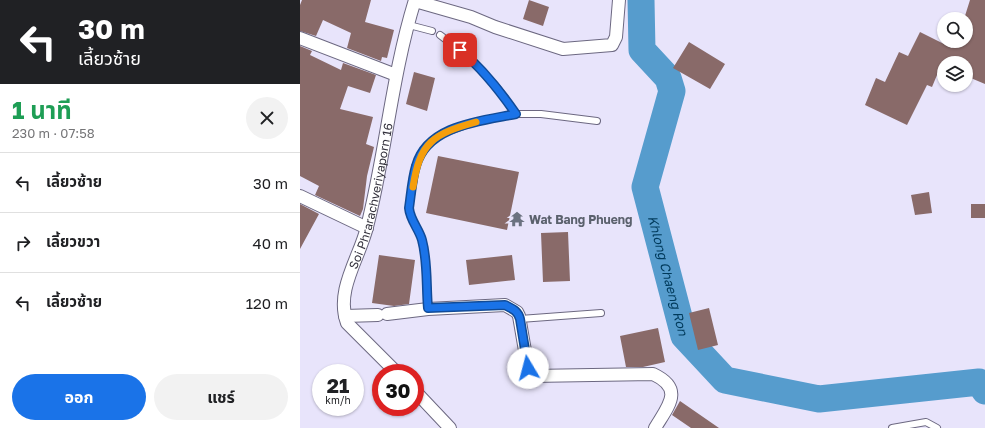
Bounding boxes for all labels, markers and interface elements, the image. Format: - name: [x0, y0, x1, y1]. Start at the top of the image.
- text: 30 m: [78, 12, 145, 45]
- map controls: [937, 12, 973, 92]
- button: search: [937, 12, 973, 48]
- icon: left: [12, 16, 64, 68]
- pin: [443, 33, 477, 67]
- icon: arrive: [449, 39, 471, 61]
- text: เลี้ยวซ้าย: [78, 47, 141, 69]
- button: layers: [937, 56, 973, 92]
- text: 1 นาที: [12, 95, 72, 124]
- button: close: [246, 97, 288, 139]
- street label: Soi Phrarachveriyaporn 16: [345, 122, 395, 271]
- text: 230 m · 07:58: [12, 125, 95, 141]
- icon: left: [12, 172, 34, 194]
- text: เลี้ยวซ้าย: [46, 172, 102, 190]
- text: 30 m: [253, 174, 288, 192]
- temple icon: Wat Bang Phueng: [508, 210, 526, 228]
- place label: Wat Bang Phueng: [529, 212, 632, 227]
- water label: Khlong Chaeng Ron: [645, 214, 692, 338]
- icon: right: [12, 232, 34, 254]
- text: เลี้ยวขวา: [46, 232, 100, 250]
- text: 40 m: [253, 234, 288, 252]
- icon: left: [12, 292, 34, 314]
- text: เลี้ยวซ้าย: [46, 292, 102, 310]
- text: 120 m: [246, 294, 288, 312]
- position arrow: [507, 347, 549, 389]
- speed limit sign: 30: [372, 364, 424, 416]
- text: 21: [327, 373, 349, 397]
- button: ออก: [12, 374, 146, 420]
- button: แชร์: [154, 374, 288, 420]
- text: km/h: [325, 394, 351, 406]

